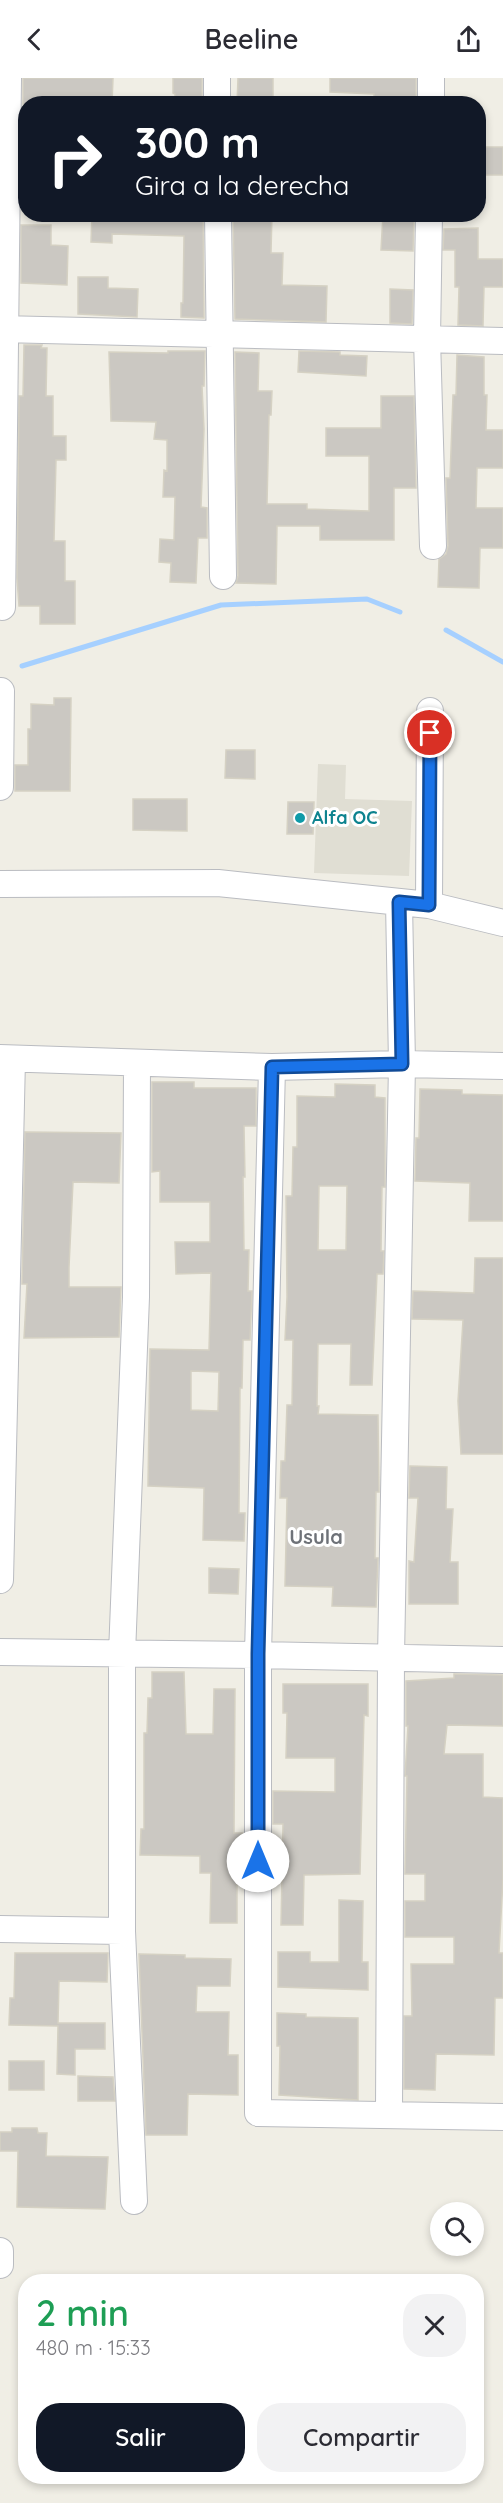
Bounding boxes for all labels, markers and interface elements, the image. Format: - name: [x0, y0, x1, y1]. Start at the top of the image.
- text: Beeline: [205, 22, 298, 56]
- icon: back: [18, 23, 51, 56]
- icon: share: [452, 23, 485, 56]
- text: 300 m: [135, 116, 260, 169]
- icon: right: [36, 120, 114, 198]
- text: Gira a la derecha: [135, 168, 349, 202]
- pin: [404, 707, 455, 758]
- icon: arrive: [413, 716, 446, 749]
- place label: Alfa OC: [312, 806, 378, 829]
- marker: Alfa OC: [293, 811, 307, 825]
- district label: Usula: [289, 1524, 343, 1549]
- position arrow: [226, 1829, 290, 1893]
- map controls: [430, 2202, 484, 2256]
- button: search: [430, 2202, 484, 2256]
- text: 2 min: [36, 2290, 129, 2335]
- button: close: [403, 2294, 466, 2357]
- text: 480 m · 15:33: [36, 2335, 151, 2360]
- button: Salir: [36, 2403, 245, 2472]
- button: Compartir: [257, 2403, 466, 2472]

